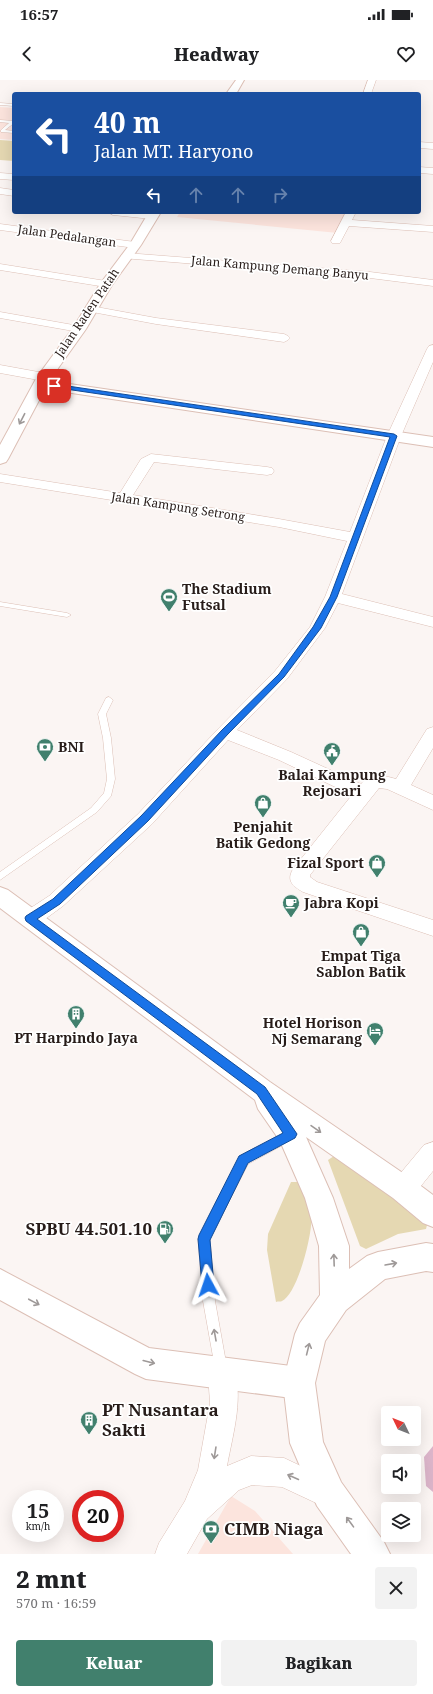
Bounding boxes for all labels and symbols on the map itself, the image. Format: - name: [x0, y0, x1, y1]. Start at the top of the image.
- street label: Jalan Pedalangan: [16, 220, 118, 251]
- street label: Jalan Kampung Demang Banyu: [190, 251, 370, 284]
- street label: Jalan Raden Patah: [50, 264, 123, 362]
- pin: [37, 369, 71, 403]
- one-way arrow: [17, 412, 25, 424]
- street label: Jalan Kampung Setrong: [109, 487, 247, 526]
- place label: The Stadium Futsal: [182, 579, 272, 614]
- sports icon: The Stadium Futsal: [159, 587, 179, 612]
- bank icon: BNI: [35, 737, 55, 762]
- place label: BNI: [58, 737, 84, 756]
- public building icon: Balai Kampung Rejosari: [322, 741, 342, 766]
- place label: Balai Kampung Rejosari: [278, 765, 386, 800]
- shop icon: Penjahit Batik Gedong: [253, 793, 273, 818]
- place label: Penjahit Batik Gedong: [216, 817, 310, 852]
- place label: Fizal Sport: [287, 853, 364, 872]
- shop icon: Fizal Sport: [367, 853, 387, 878]
- cafe icon: Jabra Kopi: [281, 893, 301, 918]
- place label: Jabra Kopi: [303, 893, 379, 912]
- shop icon: Empat Tiga Sablon Batik: [351, 922, 371, 947]
- place label: Empat Tiga Sablon Batik: [316, 946, 406, 981]
- building icon: PT Harpindo Jaya: [66, 1004, 86, 1029]
- place label: Hotel Horison Nj Semarang: [263, 1013, 362, 1048]
- hotel icon: Hotel Horison Nj Semarang: [365, 1021, 385, 1046]
- place label: PT Harpindo Jaya: [14, 1028, 138, 1047]
- one-way arrow: [310, 1125, 321, 1133]
- place label: SPBU 44.501.10: [26, 1217, 152, 1240]
- fuel station icon: SPBU 44.501.10: [155, 1219, 175, 1244]
- one-way arrow: [330, 1254, 338, 1267]
- one-way arrow: [384, 1259, 397, 1267]
- position arrow: [187, 1264, 229, 1306]
- one-way arrow: [28, 1299, 40, 1307]
- one-way arrow: [211, 1329, 219, 1342]
- one-way arrow: [304, 1343, 312, 1356]
- one-way arrow: [142, 1359, 155, 1367]
- place label: PT Nusantara Sakti: [102, 1398, 219, 1441]
- north arrow: [381, 1406, 421, 1446]
- building icon: PT Nusantara Sakti: [79, 1410, 99, 1435]
- one-way arrow: [211, 1447, 219, 1460]
- one-way arrow: [288, 1473, 300, 1481]
- speed limit sign: 20: [72, 1490, 124, 1542]
- place label: CIMB Niaga: [224, 1517, 324, 1540]
- one-way arrow: [345, 1517, 354, 1528]
- bank icon: CIMB Niaga: [201, 1519, 221, 1544]

